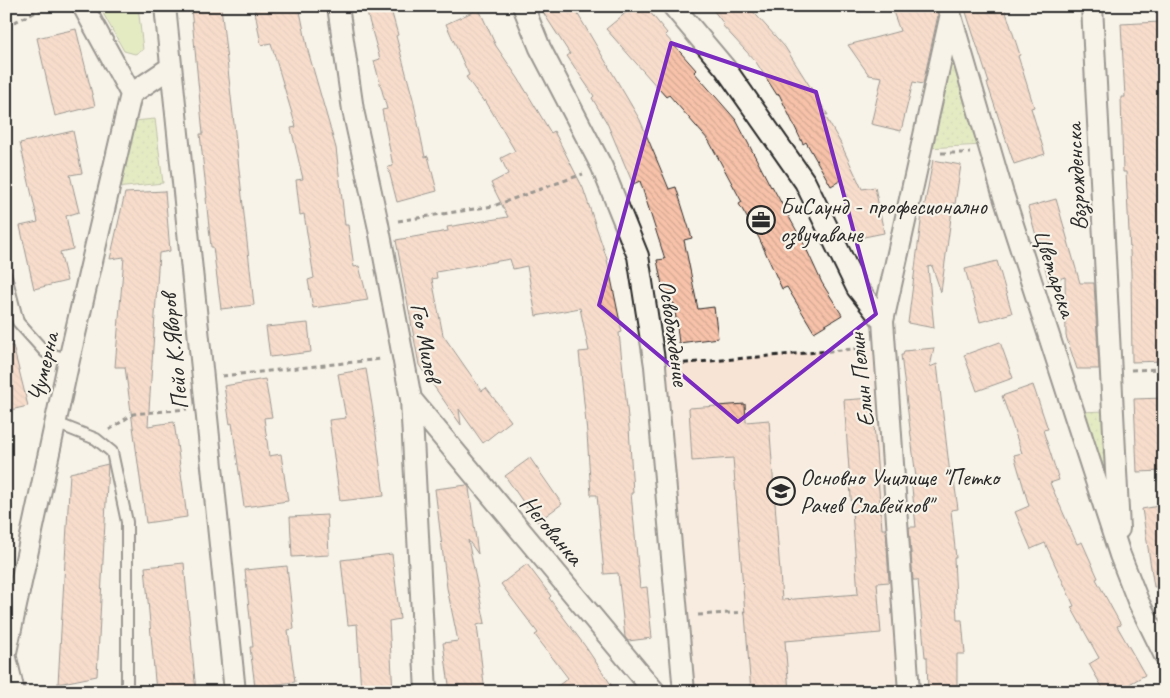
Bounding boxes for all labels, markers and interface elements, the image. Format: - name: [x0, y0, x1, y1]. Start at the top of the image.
- street label: Възрожденска: [1058, 120, 1095, 232]
- place label: БиСаунд - професионално озвучаване: [780, 191, 988, 250]
- office icon: БиСаунд - професионално озвучаване: [746, 205, 776, 235]
- street label: Цветарска: [1027, 225, 1084, 323]
- street label: Освобождение: [652, 278, 697, 390]
- street label: Пейо К.Яворов: [153, 288, 195, 411]
- street label: Гео Милев: [404, 300, 449, 388]
- street label: Чумерна: [21, 327, 66, 404]
- street label: Елин Пелин: [841, 329, 881, 429]
- place label: Основно Училище "Петко Рачев Славейков": [800, 462, 1002, 520]
- school or university icon: Основно Училище "Петко Рачев Славейков": [766, 476, 796, 506]
- street label: Негованка: [514, 489, 591, 572]

